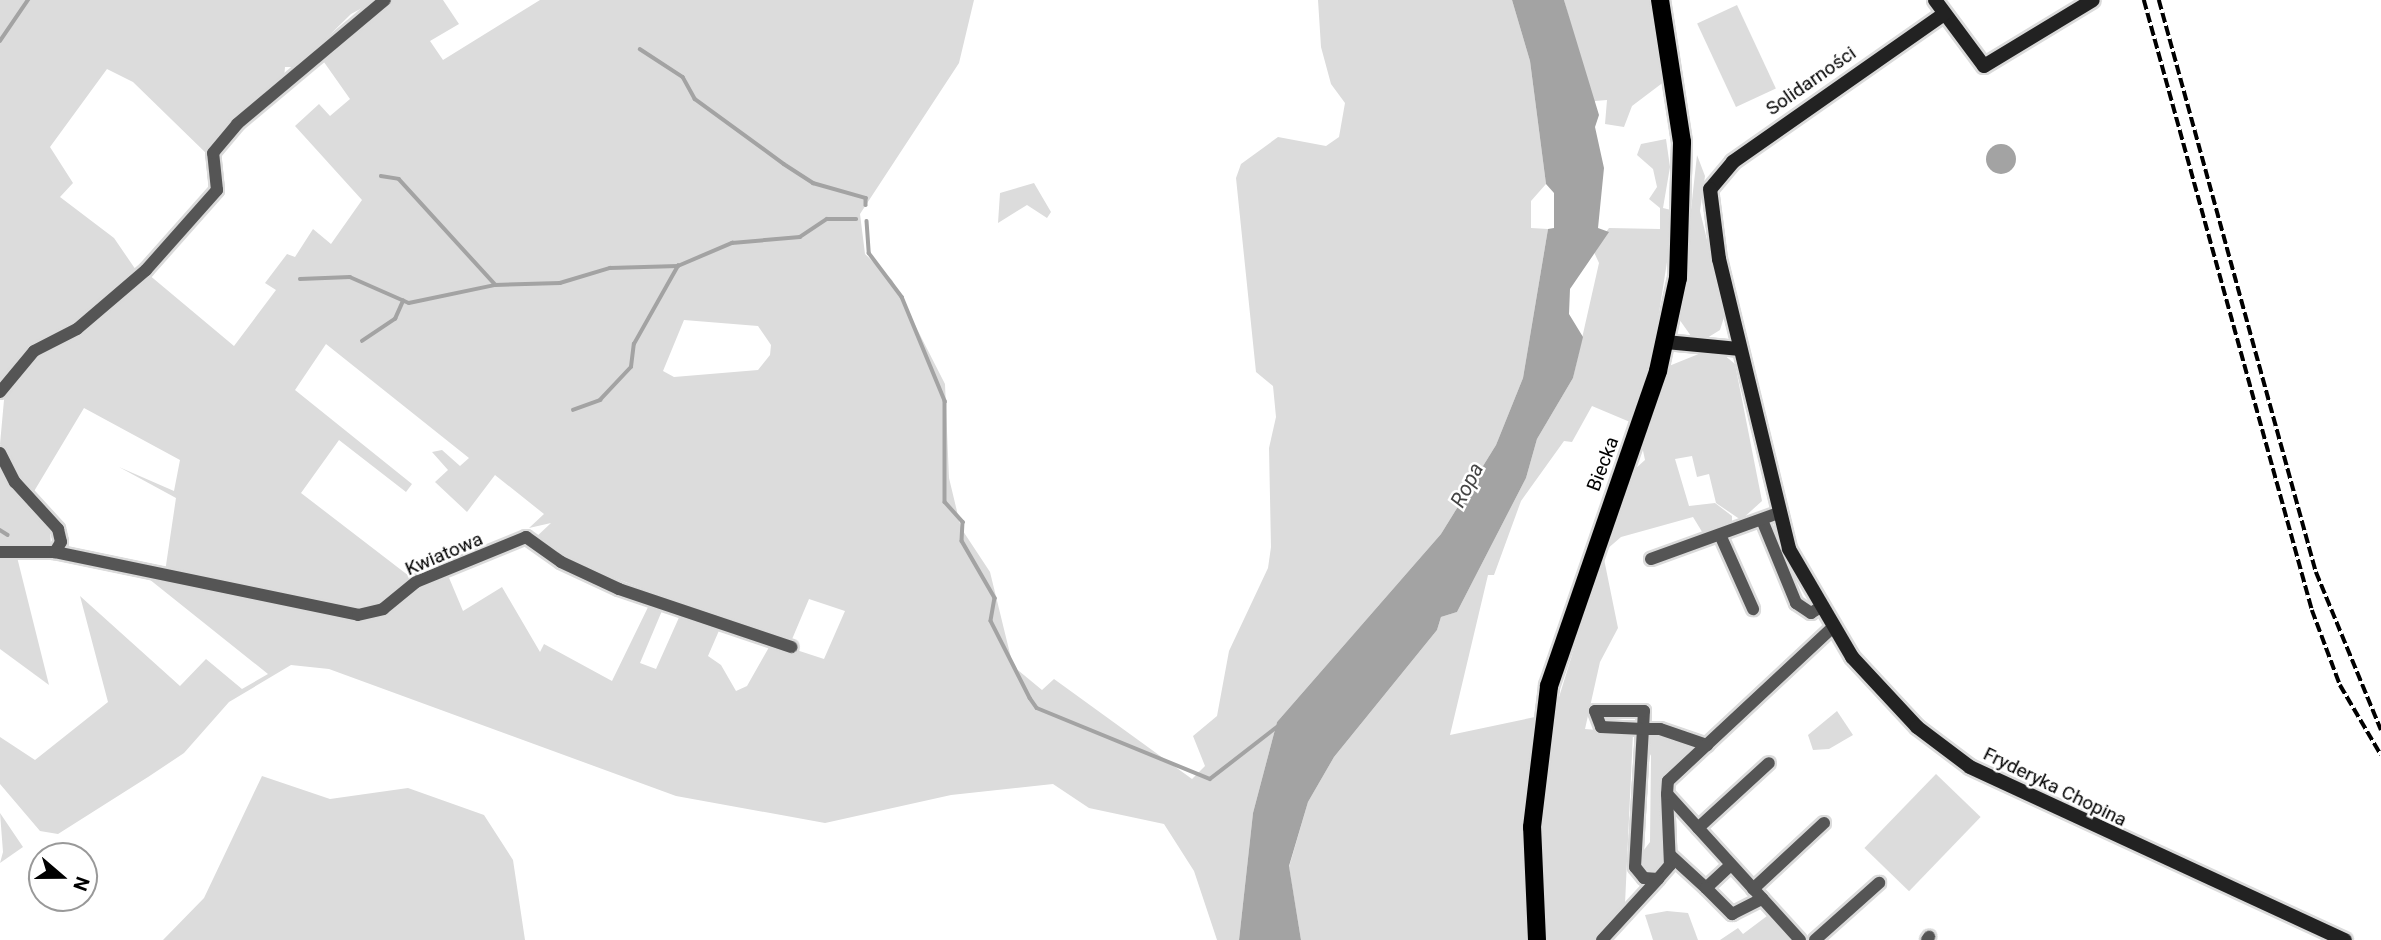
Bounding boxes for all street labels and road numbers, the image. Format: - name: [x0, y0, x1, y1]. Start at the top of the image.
- street label: Solidarności: [1762, 42, 1860, 120]
- street label: Biecka: [1582, 434, 1624, 494]
- street label: Kwiatowa: [402, 527, 486, 581]
- street label: Fryderyka Chopina: [1980, 742, 2130, 832]

